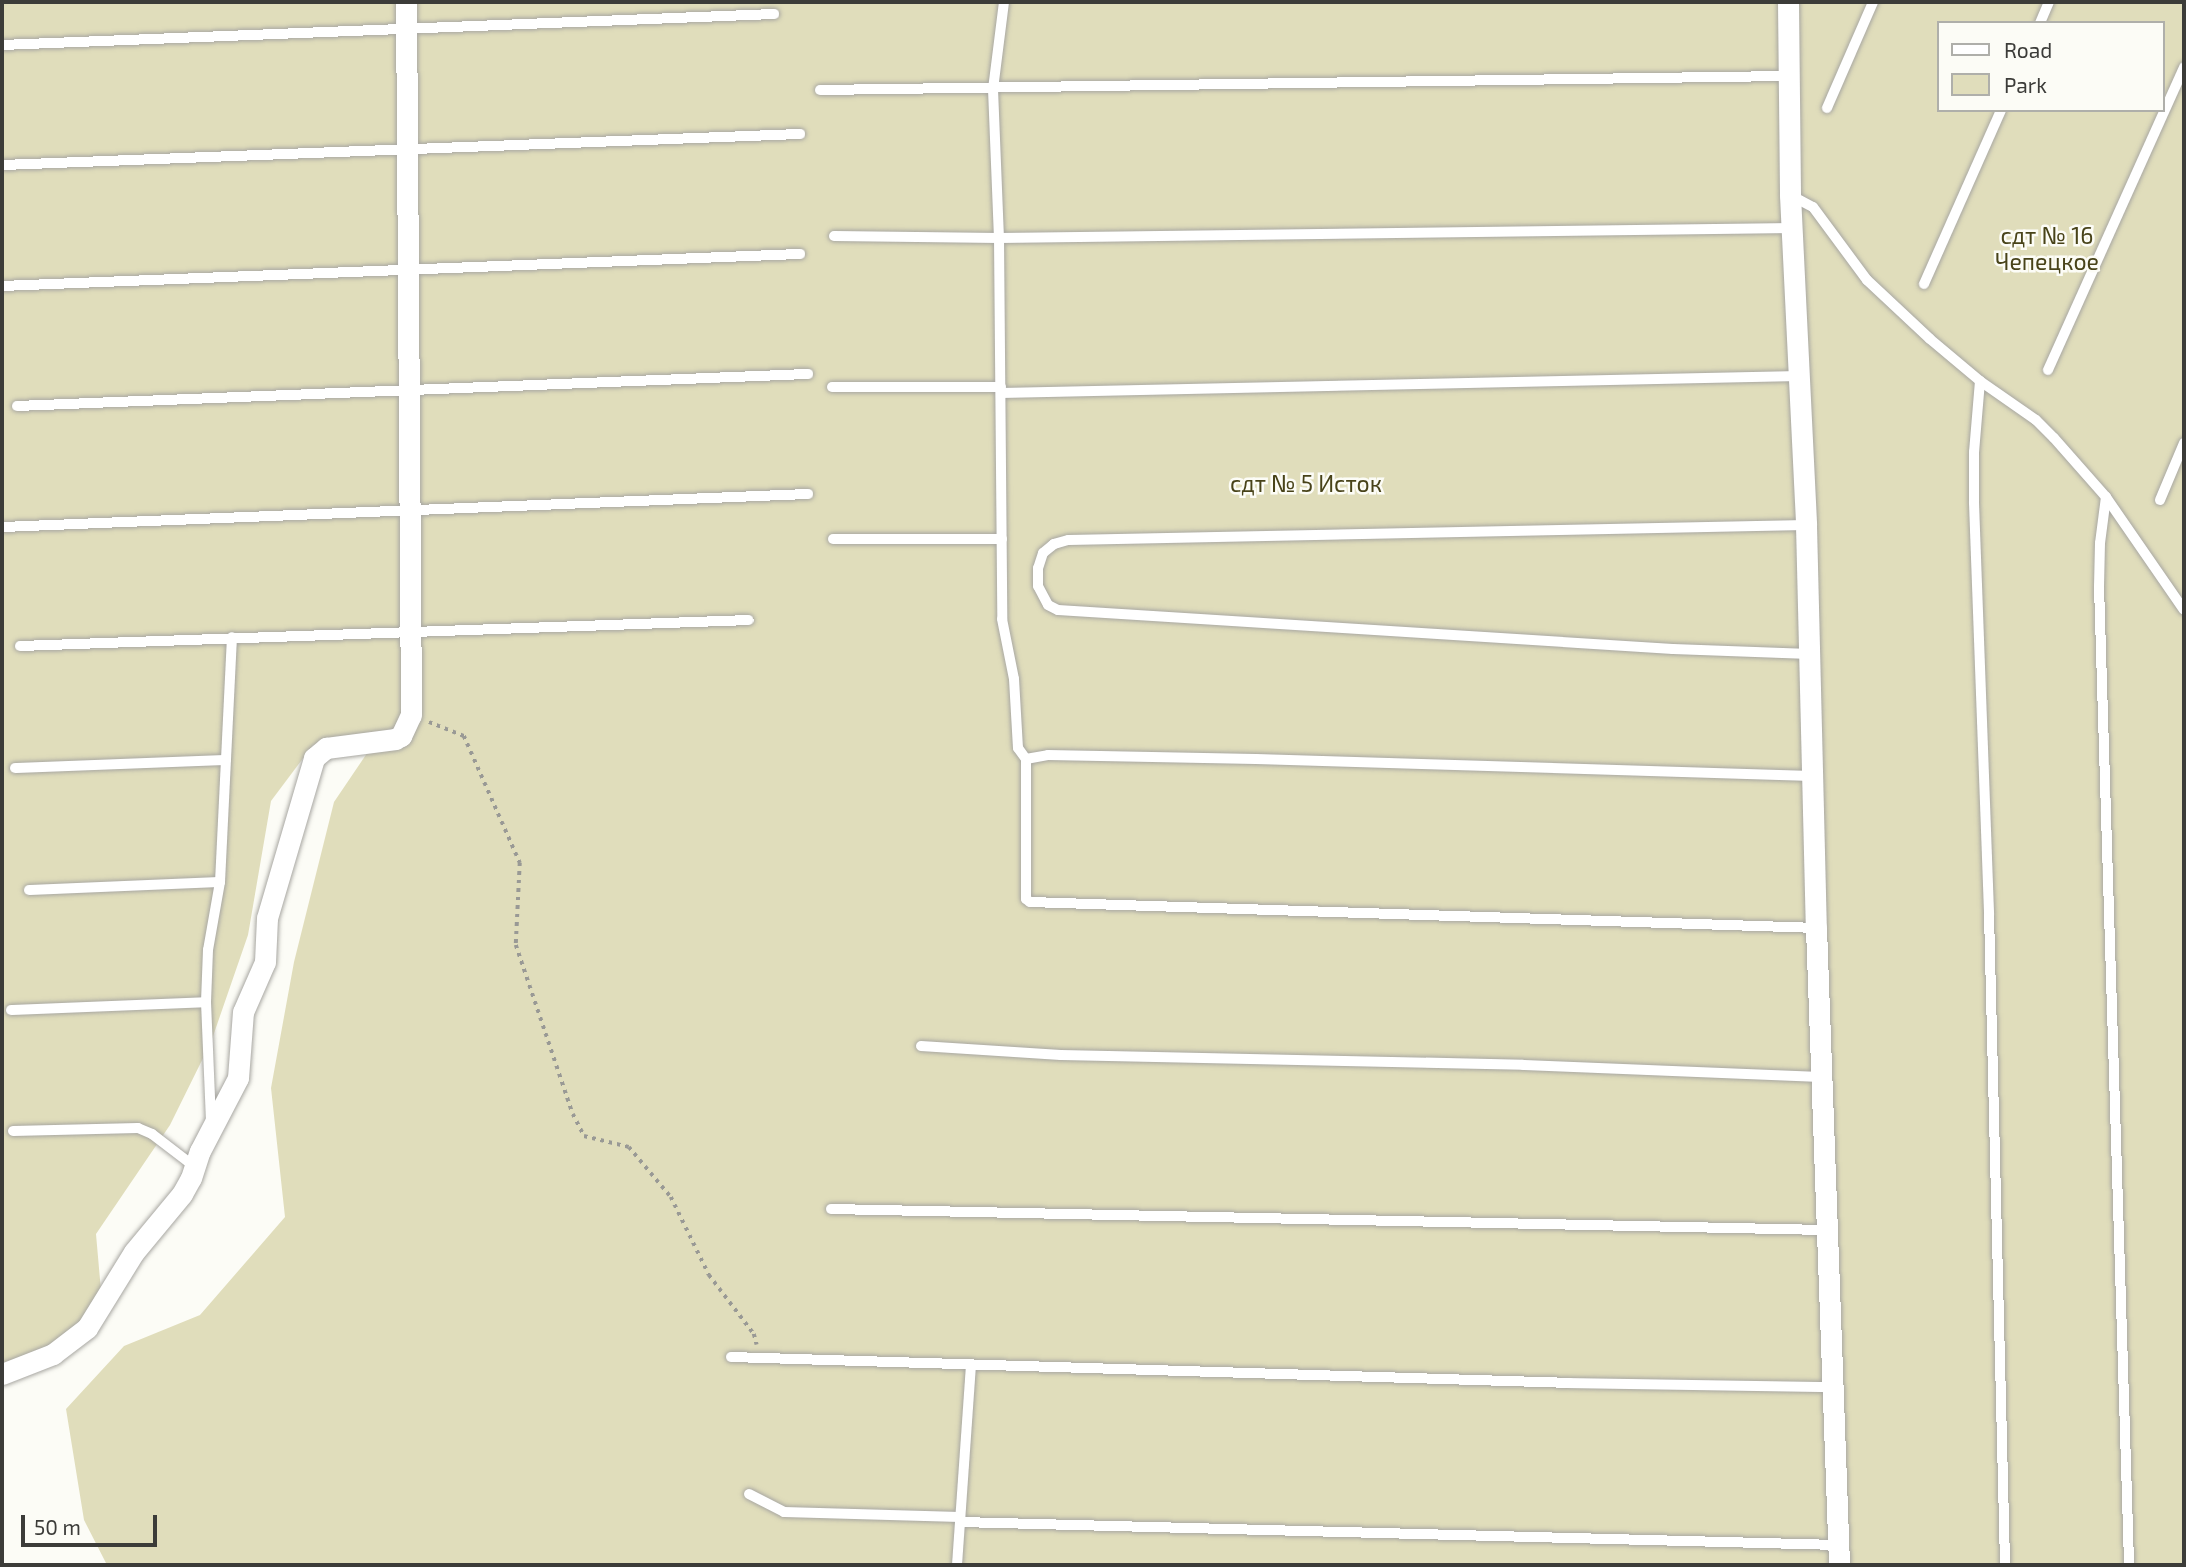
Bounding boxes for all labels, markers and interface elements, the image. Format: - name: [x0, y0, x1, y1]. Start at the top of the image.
- legend: [1938, 21, 2165, 112]
- text: Road: [2004, 37, 2052, 62]
- text: Park: [2004, 72, 2047, 97]
- park label: сдт № 16 Чепецкое: [1995, 221, 2099, 275]
- park label: сдт № 5 Исток: [1230, 469, 1382, 497]
- scale bar: [24, 1500, 161, 1544]
- text: 50 m: [34, 1514, 81, 1539]

